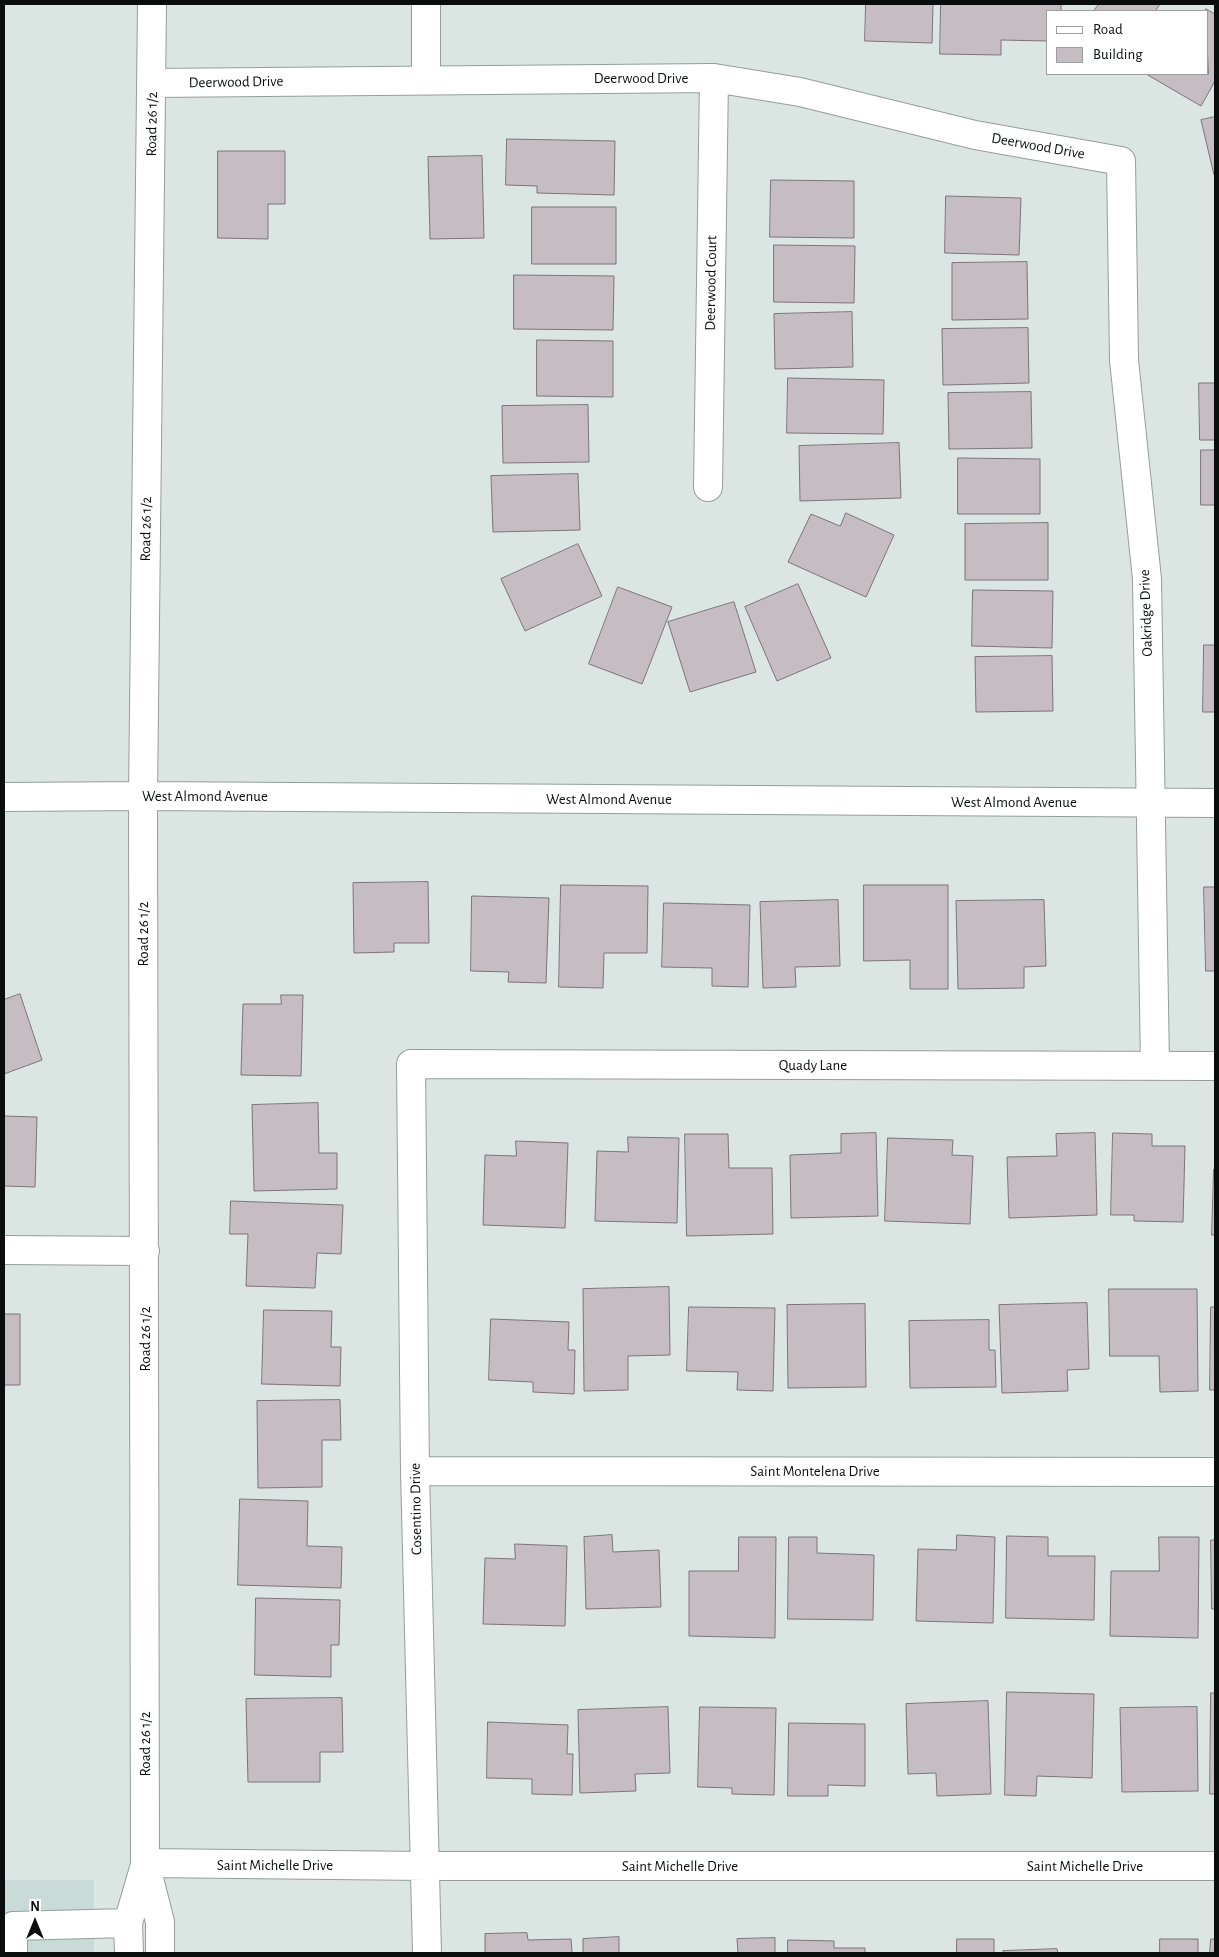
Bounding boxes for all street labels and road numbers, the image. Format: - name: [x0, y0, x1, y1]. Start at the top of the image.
- street label: Deerwood Drive: [594, 69, 688, 87]
- street label: Deerwood Drive: [189, 72, 283, 92]
- street label: Road 26 1/2: [142, 91, 162, 157]
- street label: Deerwood Drive: [990, 129, 1086, 163]
- street label: Deerwood Court: [701, 235, 721, 331]
- street label: Road 26 1/2: [136, 496, 156, 562]
- street label: Oakridge Drive: [1135, 569, 1157, 657]
- street label: West Almond Avenue: [142, 787, 268, 805]
- street label: West Almond Avenue: [546, 790, 672, 808]
- street label: West Almond Avenue: [951, 793, 1077, 811]
- street label: Road 26 1/2: [134, 902, 152, 966]
- street label: Quady Lane: [779, 1056, 847, 1074]
- street label: Road 26 1/2: [136, 1307, 154, 1371]
- street label: Saint Montelena Drive: [750, 1462, 880, 1480]
- street label: Cosentino Drive: [406, 1463, 426, 1555]
- street label: Road 26 1/2: [136, 1712, 154, 1776]
- street label: Saint Michelle Drive: [217, 1856, 333, 1874]
- street label: Saint Michelle Drive: [622, 1857, 738, 1875]
- street label: Saint Michelle Drive: [1027, 1857, 1143, 1875]

